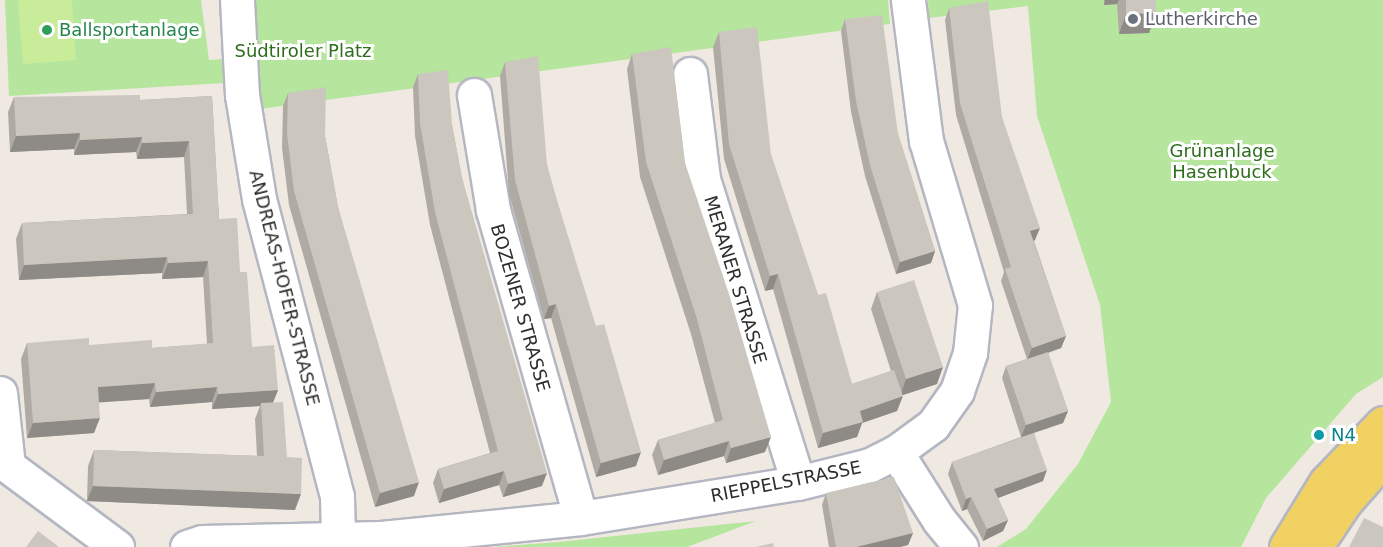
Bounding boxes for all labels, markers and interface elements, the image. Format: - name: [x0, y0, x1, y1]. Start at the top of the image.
- place label: Lutherkirche: [1145, 8, 1258, 30]
- marker: Lutherkirche: [1126, 12, 1140, 26]
- place label: Ballsportanlage: [59, 19, 200, 41]
- marker: Ballsportanlage: [40, 23, 54, 37]
- park label: Südtiroler Platz: [235, 40, 371, 62]
- park label: Grünanlage Hasenbuck: [1169, 141, 1275, 184]
- street label: ANDREAS-HOFER-STRASSE: [244, 168, 324, 408]
- street label: MERANER STRASSE: [699, 193, 771, 367]
- street label: BOZENER STRASSE: [486, 222, 554, 394]
- place label: N4: [1331, 424, 1356, 446]
- marker: N4: [1312, 428, 1326, 442]
- street label: RIEPPELSTRASSE: [709, 457, 863, 507]

